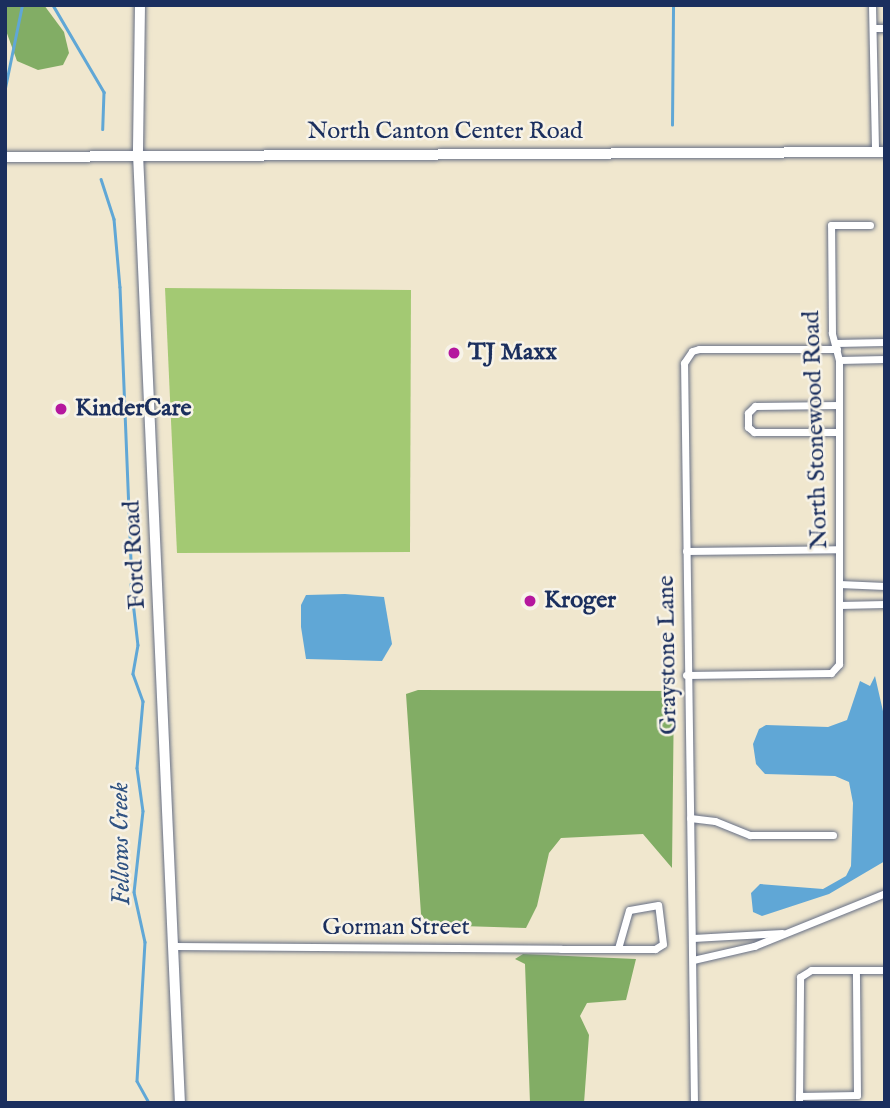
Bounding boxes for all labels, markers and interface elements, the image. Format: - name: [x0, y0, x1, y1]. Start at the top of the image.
- street label: North Canton Center Road: [307, 118, 583, 146]
- street label: North Stonewood Road: [797, 310, 835, 550]
- place label: TJ Maxx: [468, 339, 557, 367]
- marker: TJ Maxx: [446, 345, 462, 361]
- place label: KinderCare: [75, 395, 192, 423]
- marker: KinderCare: [53, 401, 69, 417]
- street label: Ford Road: [118, 500, 152, 610]
- street label: Graystone Lane: [652, 575, 684, 735]
- place label: Kroger: [544, 587, 616, 615]
- marker: Kroger: [522, 593, 538, 609]
- water label: Fellows Creek: [104, 782, 138, 906]
- street label: Gorman Street: [322, 914, 470, 942]

